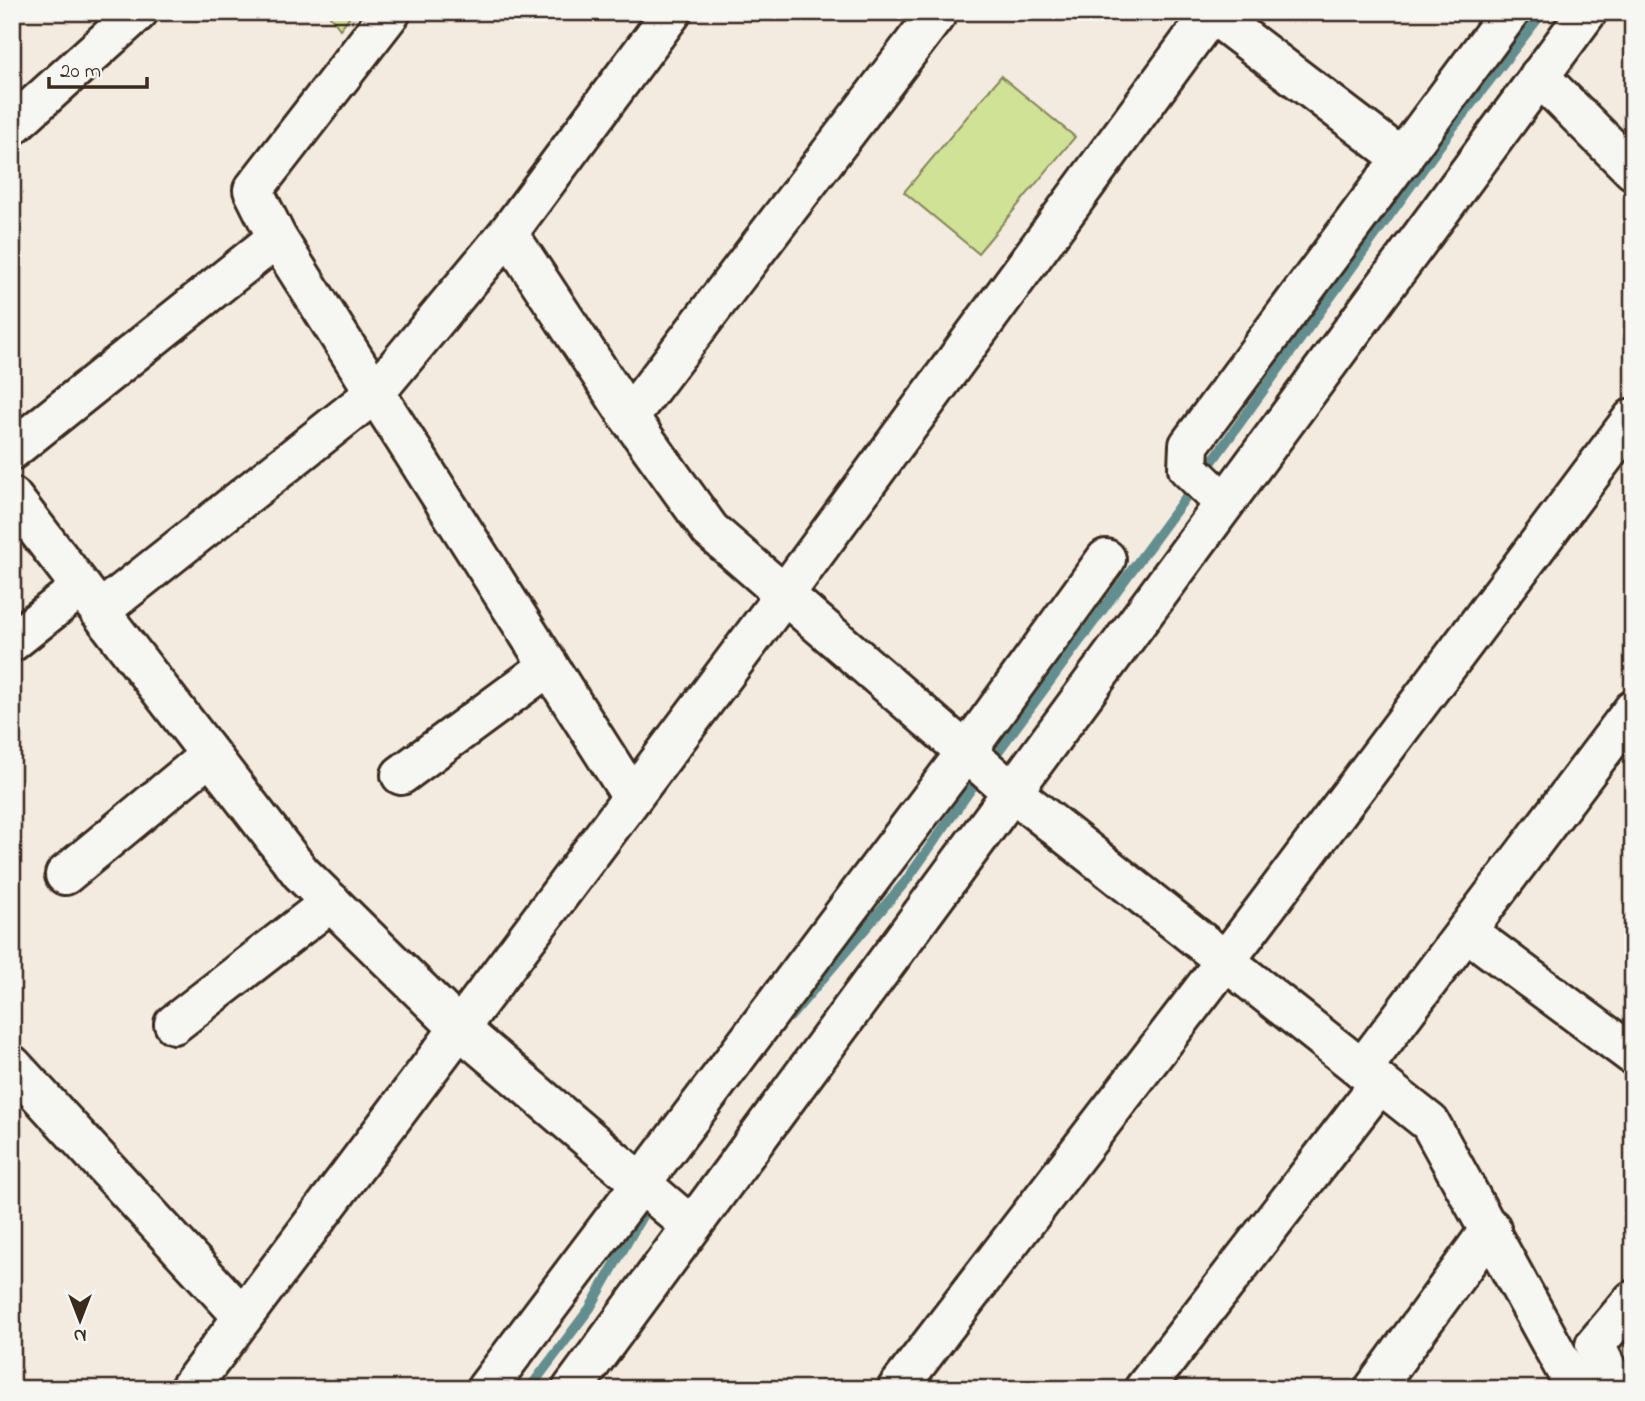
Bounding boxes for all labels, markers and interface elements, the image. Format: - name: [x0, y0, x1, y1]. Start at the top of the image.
- scale bar: [49, 46, 147, 90]
- text: 20 m: [60, 57, 101, 87]
- north arrow: [46, 1286, 116, 1356]
- text: N: [73, 1321, 86, 1348]

